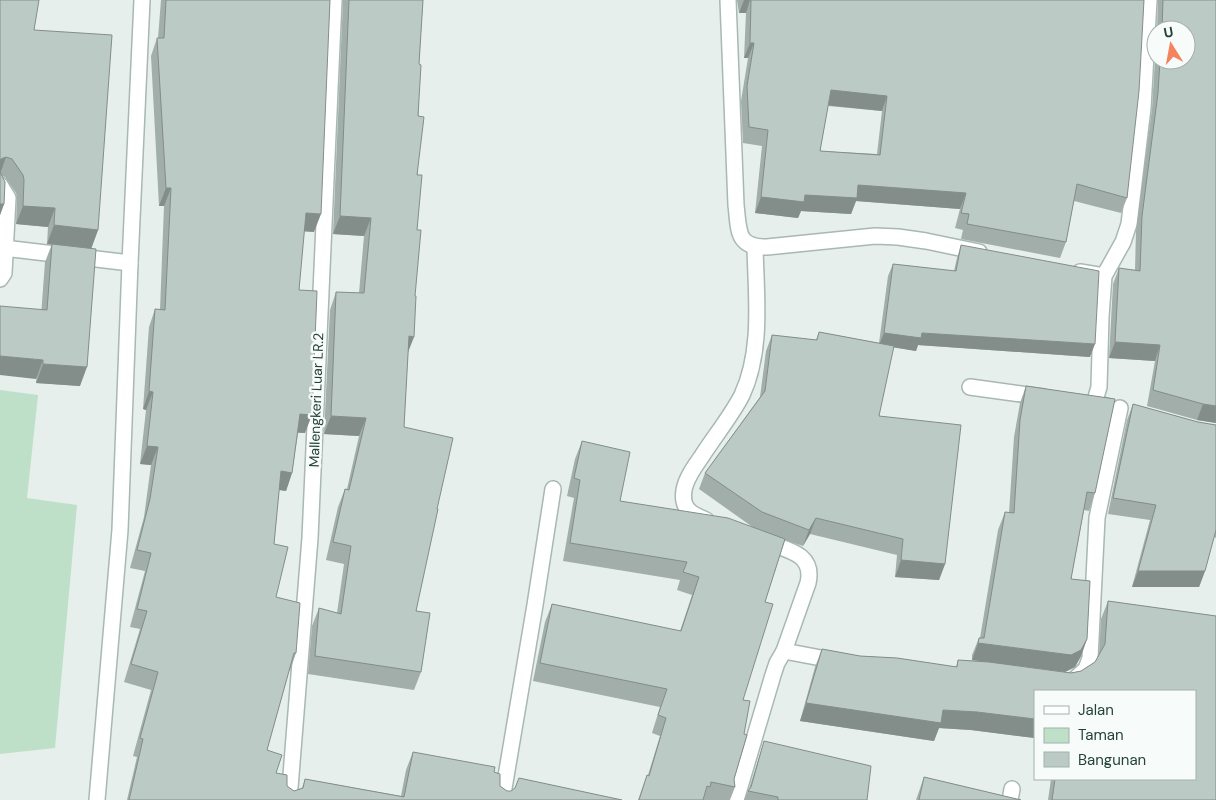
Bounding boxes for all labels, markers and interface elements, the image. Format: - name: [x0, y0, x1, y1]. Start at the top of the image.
- north arrow: [1146, 20, 1196, 70]
- text: U: [1162, 22, 1175, 42]
- street label: Mallengkeri Luar LR.2: [305, 332, 327, 468]
- legend: [1034, 690, 1196, 780]
- text: Jalan: [1078, 700, 1114, 720]
- text: Taman: [1078, 725, 1124, 745]
- text: Bangunan: [1078, 750, 1146, 770]

